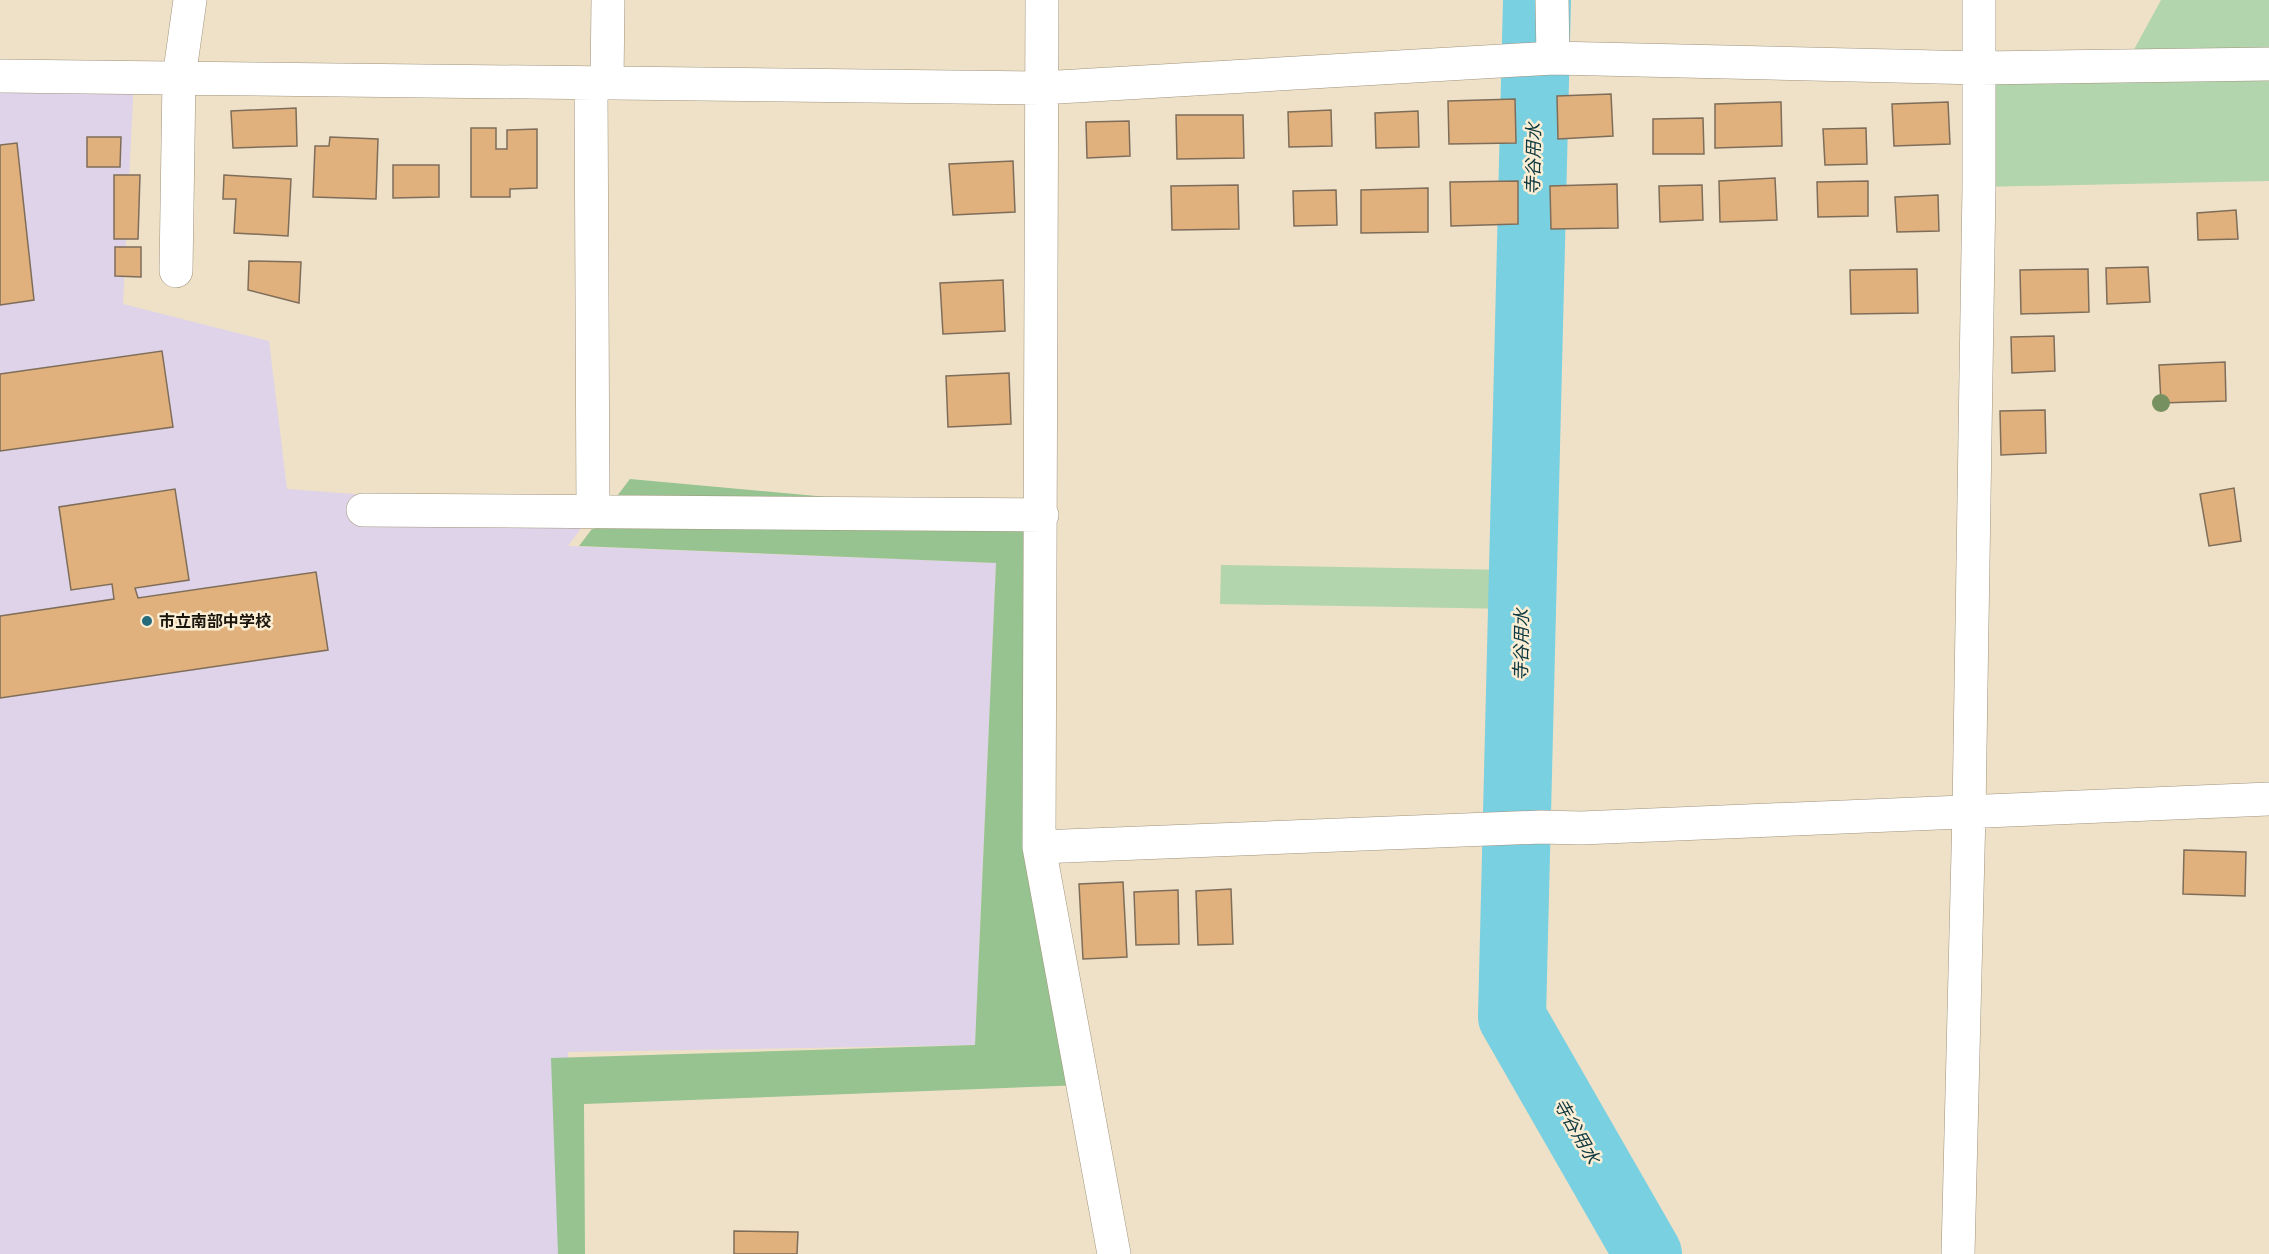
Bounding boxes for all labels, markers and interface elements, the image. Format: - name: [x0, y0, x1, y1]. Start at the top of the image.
- water label: 寺谷用水: [1522, 121, 1544, 195]
- water label: 寺谷用水: [1510, 607, 1532, 681]
- place label: 市立南部中学校: [159, 612, 271, 631]
- marker: 市立南部中学校: [140, 614, 154, 628]
- water label: 寺谷用水: [1550, 1095, 1605, 1169]

